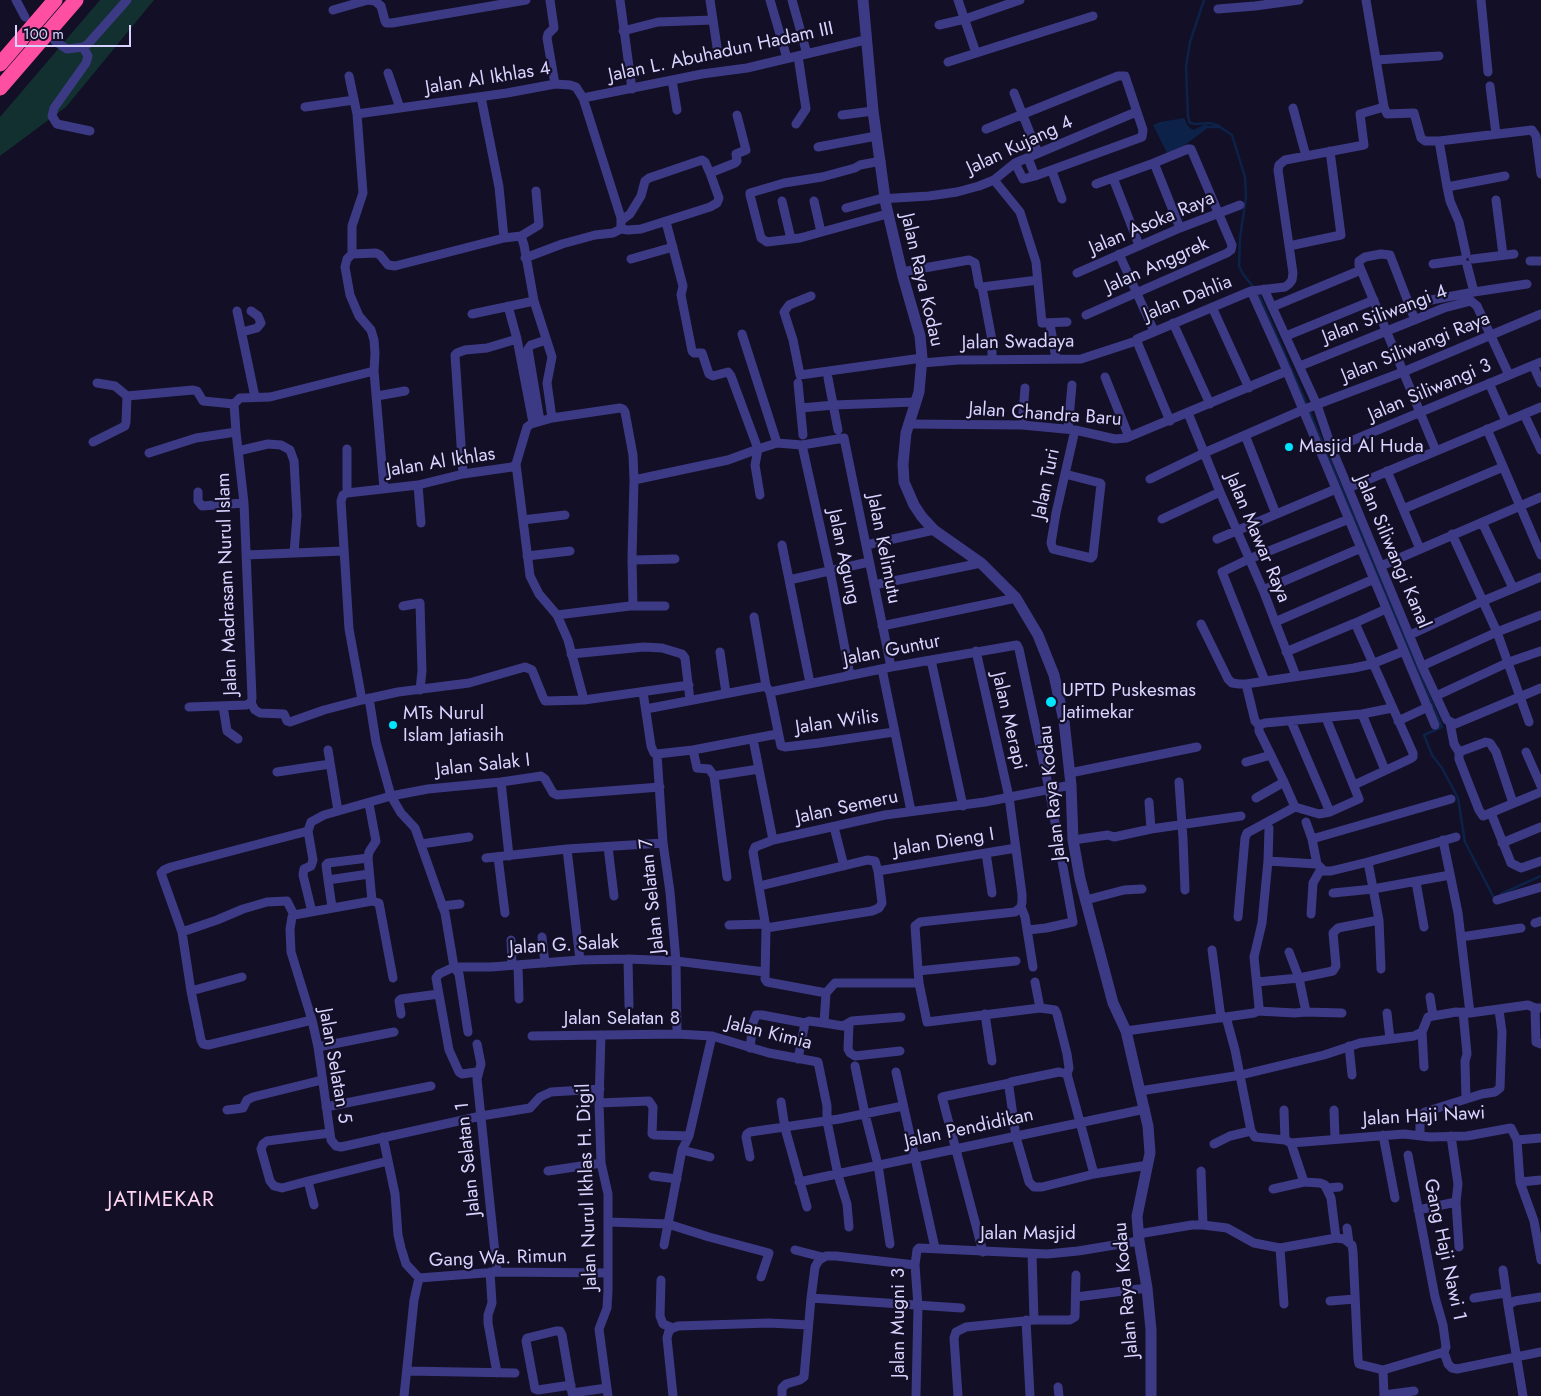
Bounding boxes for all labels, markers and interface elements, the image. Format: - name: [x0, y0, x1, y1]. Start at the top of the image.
- scale bar: [18, 15, 134, 47]
- street label: Jalan L. Abuhadun Hadam III: [606, 18, 836, 88]
- text: 100 m: [23, 23, 64, 45]
- street label: Jalan Al Ikhlas 4: [424, 58, 552, 100]
- street label: Jalan Kujang 4: [963, 111, 1077, 181]
- street label: Jalan Asoka Raya: [1086, 187, 1218, 261]
- street label: Jalan Raya Kodau: [895, 211, 947, 349]
- street label: Jalan Anggrek: [1101, 233, 1213, 299]
- street label: Jalan Dahlia: [1140, 271, 1236, 327]
- street label: Jalan Siliwangi 4: [1319, 281, 1451, 349]
- street label: Jalan Siliwangi Raya: [1338, 308, 1494, 388]
- street label: Jalan Swadaya: [961, 331, 1075, 355]
- street label: Jalan Siliwangi 3: [1365, 355, 1495, 427]
- street label: Jalan Chandra Baru: [968, 398, 1122, 432]
- place label: Masjid Al Huda: [1299, 436, 1424, 458]
- marker: Masjid Al Huda: [1283, 441, 1295, 453]
- street label: Jalan Al Ikhlas: [385, 443, 497, 483]
- street label: Jalan Turi: [1028, 447, 1066, 521]
- street label: Jalan Mawar Raya: [1219, 470, 1295, 606]
- street label: Jalan Madrasam Nurul Islam: [213, 472, 243, 696]
- street label: Jalan Siliwangi Kanal: [1349, 472, 1435, 632]
- street label: Jalan Kelimutu: [861, 492, 905, 606]
- street label: Jalan Agung: [822, 507, 864, 607]
- street label: Jalan Guntur: [841, 630, 943, 672]
- street label: Jalan Merapi: [986, 670, 1030, 772]
- place label: UPTD Puskesmas Jatimekar: [1062, 680, 1196, 724]
- marker: UPTD Puskesmas Jatimekar: [1044, 695, 1058, 709]
- place label: MTs Nurul Islam Jatiasih: [403, 703, 504, 747]
- street label: Jalan Wilis: [794, 706, 880, 740]
- marker: MTs Nurul Islam Jatiasih: [387, 719, 399, 731]
- street label: Jalan Raya Kodau: [1035, 724, 1071, 862]
- street label: Jalan Salak I: [435, 750, 531, 782]
- street label: Jalan Semeru: [794, 786, 900, 830]
- street label: Jalan Dieng I: [892, 824, 996, 862]
- street label: Jalan Selatan 7: [636, 837, 670, 955]
- street label: Jalan G. Salak: [509, 932, 619, 960]
- street label: Jalan Selatan 5: [313, 1007, 355, 1125]
- street label: Jalan Selatan 8: [564, 1008, 680, 1030]
- street label: Jalan Kimia: [724, 1012, 814, 1056]
- street label: Jalan Nurul Ikhlas H. Digil: [573, 1083, 603, 1291]
- street label: Jalan Selatan 1: [452, 1101, 486, 1217]
- street label: Jalan Haji Nawi: [1362, 1102, 1486, 1132]
- street label: Jalan Pendidikan: [902, 1104, 1036, 1154]
- street label: Gang Haji Nawi 1: [1418, 1177, 1470, 1323]
- district label: JATIMEKAR: [106, 1188, 216, 1214]
- street label: Jalan Raya Kodau: [1110, 1221, 1144, 1359]
- street label: Jalan Masjid: [980, 1223, 1076, 1245]
- street label: Gang Wa. Rimun: [429, 1245, 567, 1273]
- street label: Jalan Mugni 3: [888, 1268, 910, 1378]

